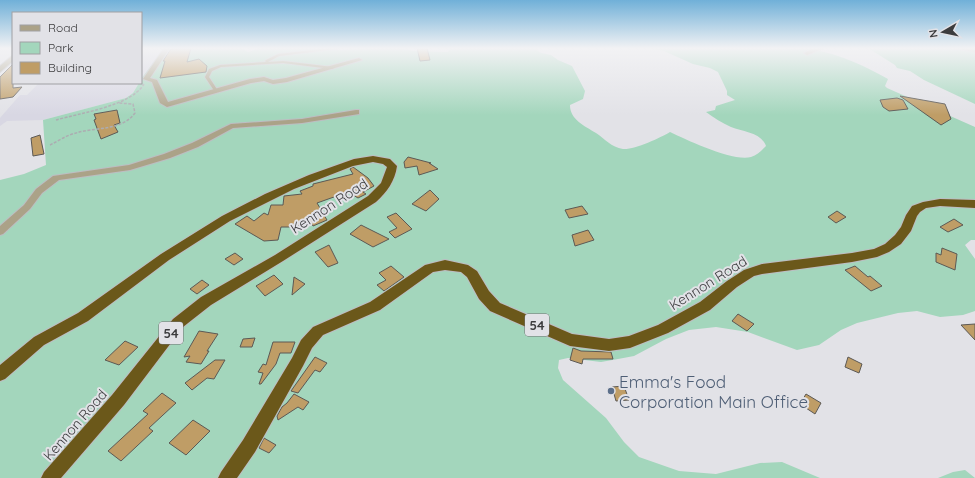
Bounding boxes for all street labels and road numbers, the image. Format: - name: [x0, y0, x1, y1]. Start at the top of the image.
- street label: Kennon Road: [287, 174, 371, 238]
- street label: Kennon Road: [666, 252, 750, 314]
- road number: 54: [525, 314, 549, 336]
- road number: 54: [159, 322, 183, 344]
- street label: Kennon Road: [39, 386, 111, 464]

